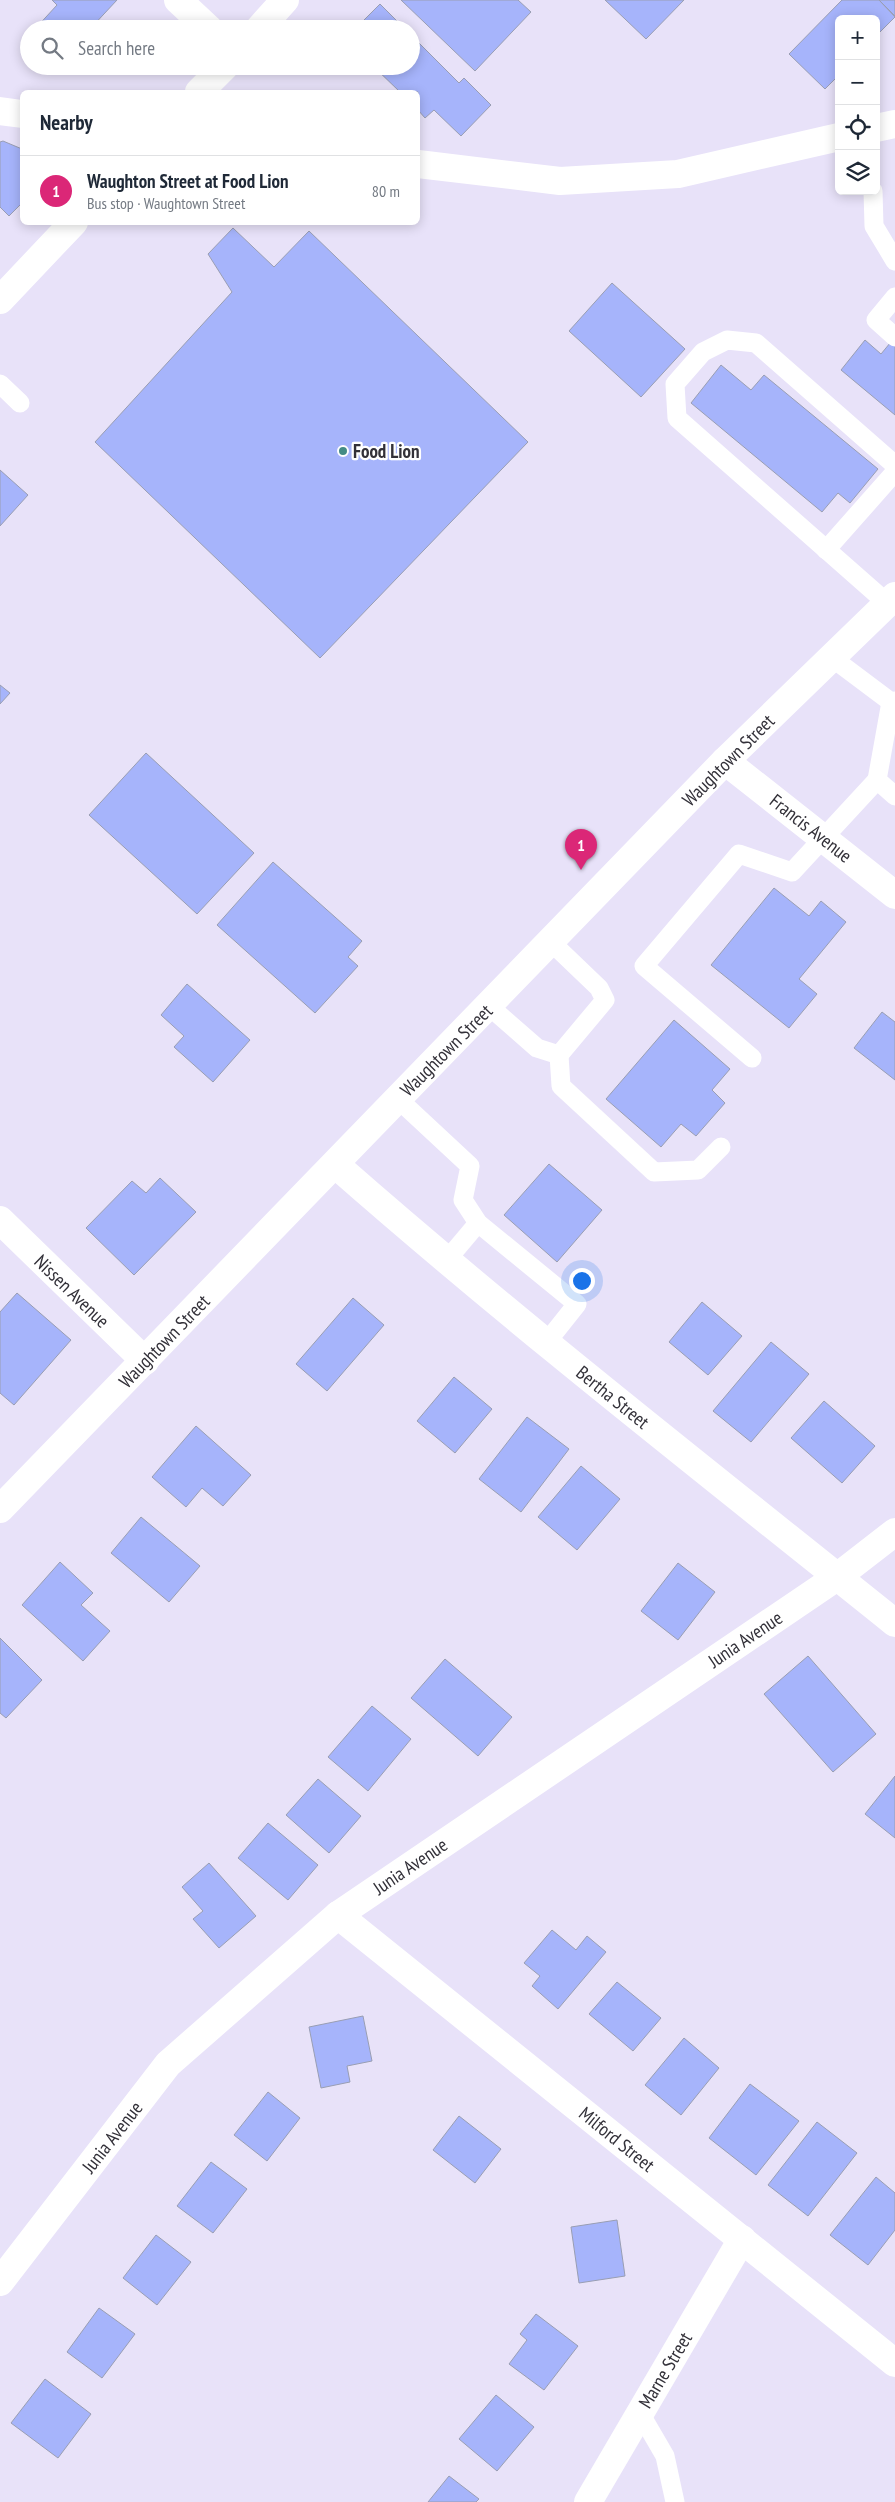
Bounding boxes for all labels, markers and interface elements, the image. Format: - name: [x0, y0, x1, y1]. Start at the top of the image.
- map controls: [835, 15, 880, 195]
- button: +: [835, 15, 880, 60]
- search box: [20, 20, 420, 75]
- icon: search: [38, 34, 66, 62]
- text: Search here: [78, 36, 155, 60]
- button: −: [835, 60, 880, 105]
- button: locate: [835, 105, 880, 150]
- text: Nearby: [40, 109, 93, 136]
- button: layers: [835, 150, 880, 195]
- text: Waughton Street at Food Lion: [87, 169, 288, 193]
- text: 1: [52, 181, 60, 201]
- text: 80 m: [372, 181, 400, 201]
- text: Bus stop · Waughtown Street: [87, 193, 245, 213]
- place label: Food Lion: [353, 439, 420, 463]
- marker: Food Lion: [337, 445, 349, 457]
- street label: Waughtown Street: [677, 708, 780, 811]
- street label: Francis Avenue: [765, 788, 857, 868]
- pin: 1: [565, 829, 597, 870]
- street label: Waughtown Street: [395, 998, 498, 1101]
- street label: Nissen Avenue: [30, 1249, 115, 1333]
- your location: [569, 1268, 595, 1294]
- street label: Waughtown Street: [113, 1289, 215, 1393]
- street label: Bertha Street: [572, 1360, 655, 1434]
- street label: Junia Avenue: [702, 1605, 787, 1673]
- street label: Junia Avenue: [367, 1832, 452, 1900]
- street label: Junia Avenue: [76, 2096, 148, 2178]
- street label: Milford Street: [574, 2101, 660, 2177]
- street label: Marne Street: [633, 2327, 697, 2412]

